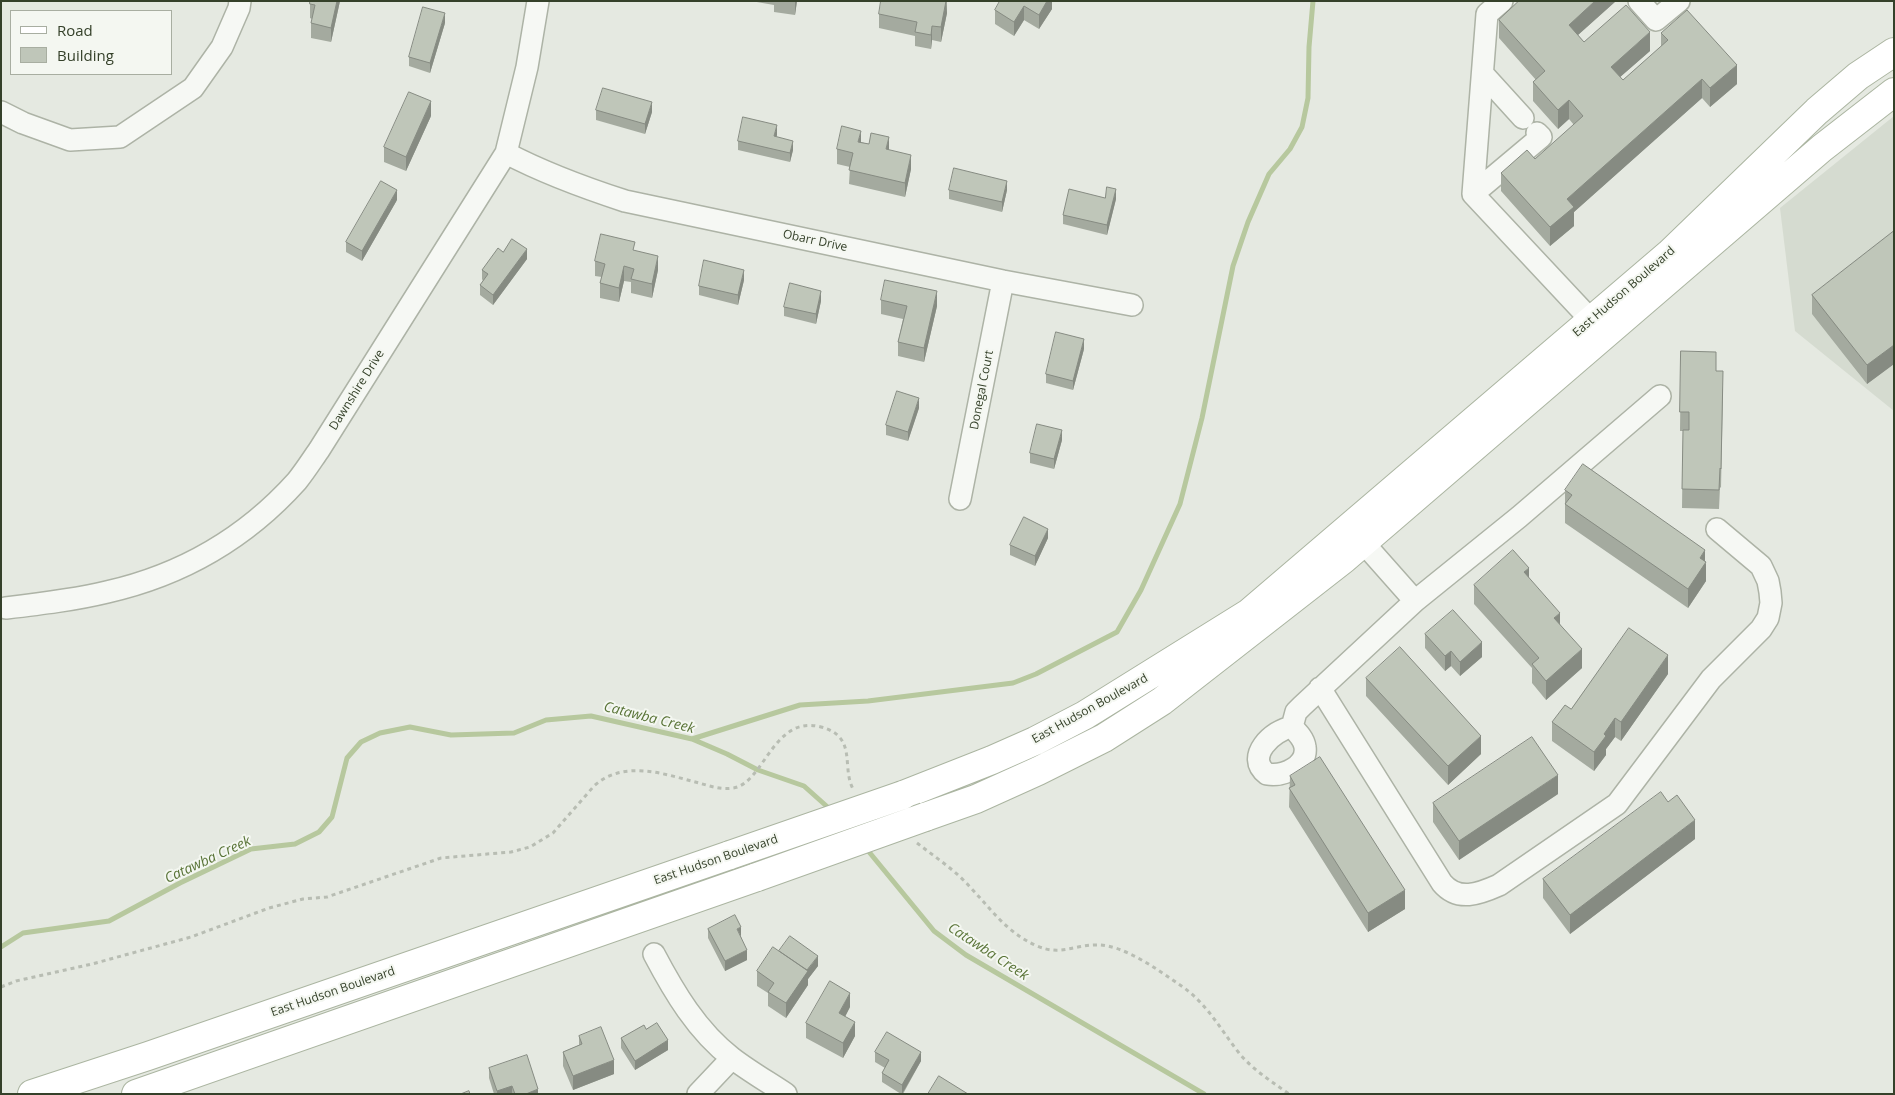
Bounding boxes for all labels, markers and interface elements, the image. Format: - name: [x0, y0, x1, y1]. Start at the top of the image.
- legend: [10, 10, 172, 75]
- text: Road: [57, 20, 93, 40]
- text: Building: [57, 45, 114, 65]
- street label: Obarr Drive: [781, 227, 849, 255]
- street label: East Hudson Boulevard: [1570, 244, 1678, 340]
- street label: Dawnshire Drive: [326, 347, 388, 433]
- street label: Donegal Court: [967, 349, 997, 431]
- street label: East Hudson Boulevard: [1029, 671, 1151, 747]
- water label: Catawba Creek: [602, 699, 696, 737]
- street label: East Hudson Boulevard: [652, 832, 780, 888]
- water label: Catawba Creek: [162, 833, 254, 887]
- water label: Catawba Creek: [944, 920, 1032, 984]
- street label: East Hudson Boulevard: [269, 964, 397, 1020]

